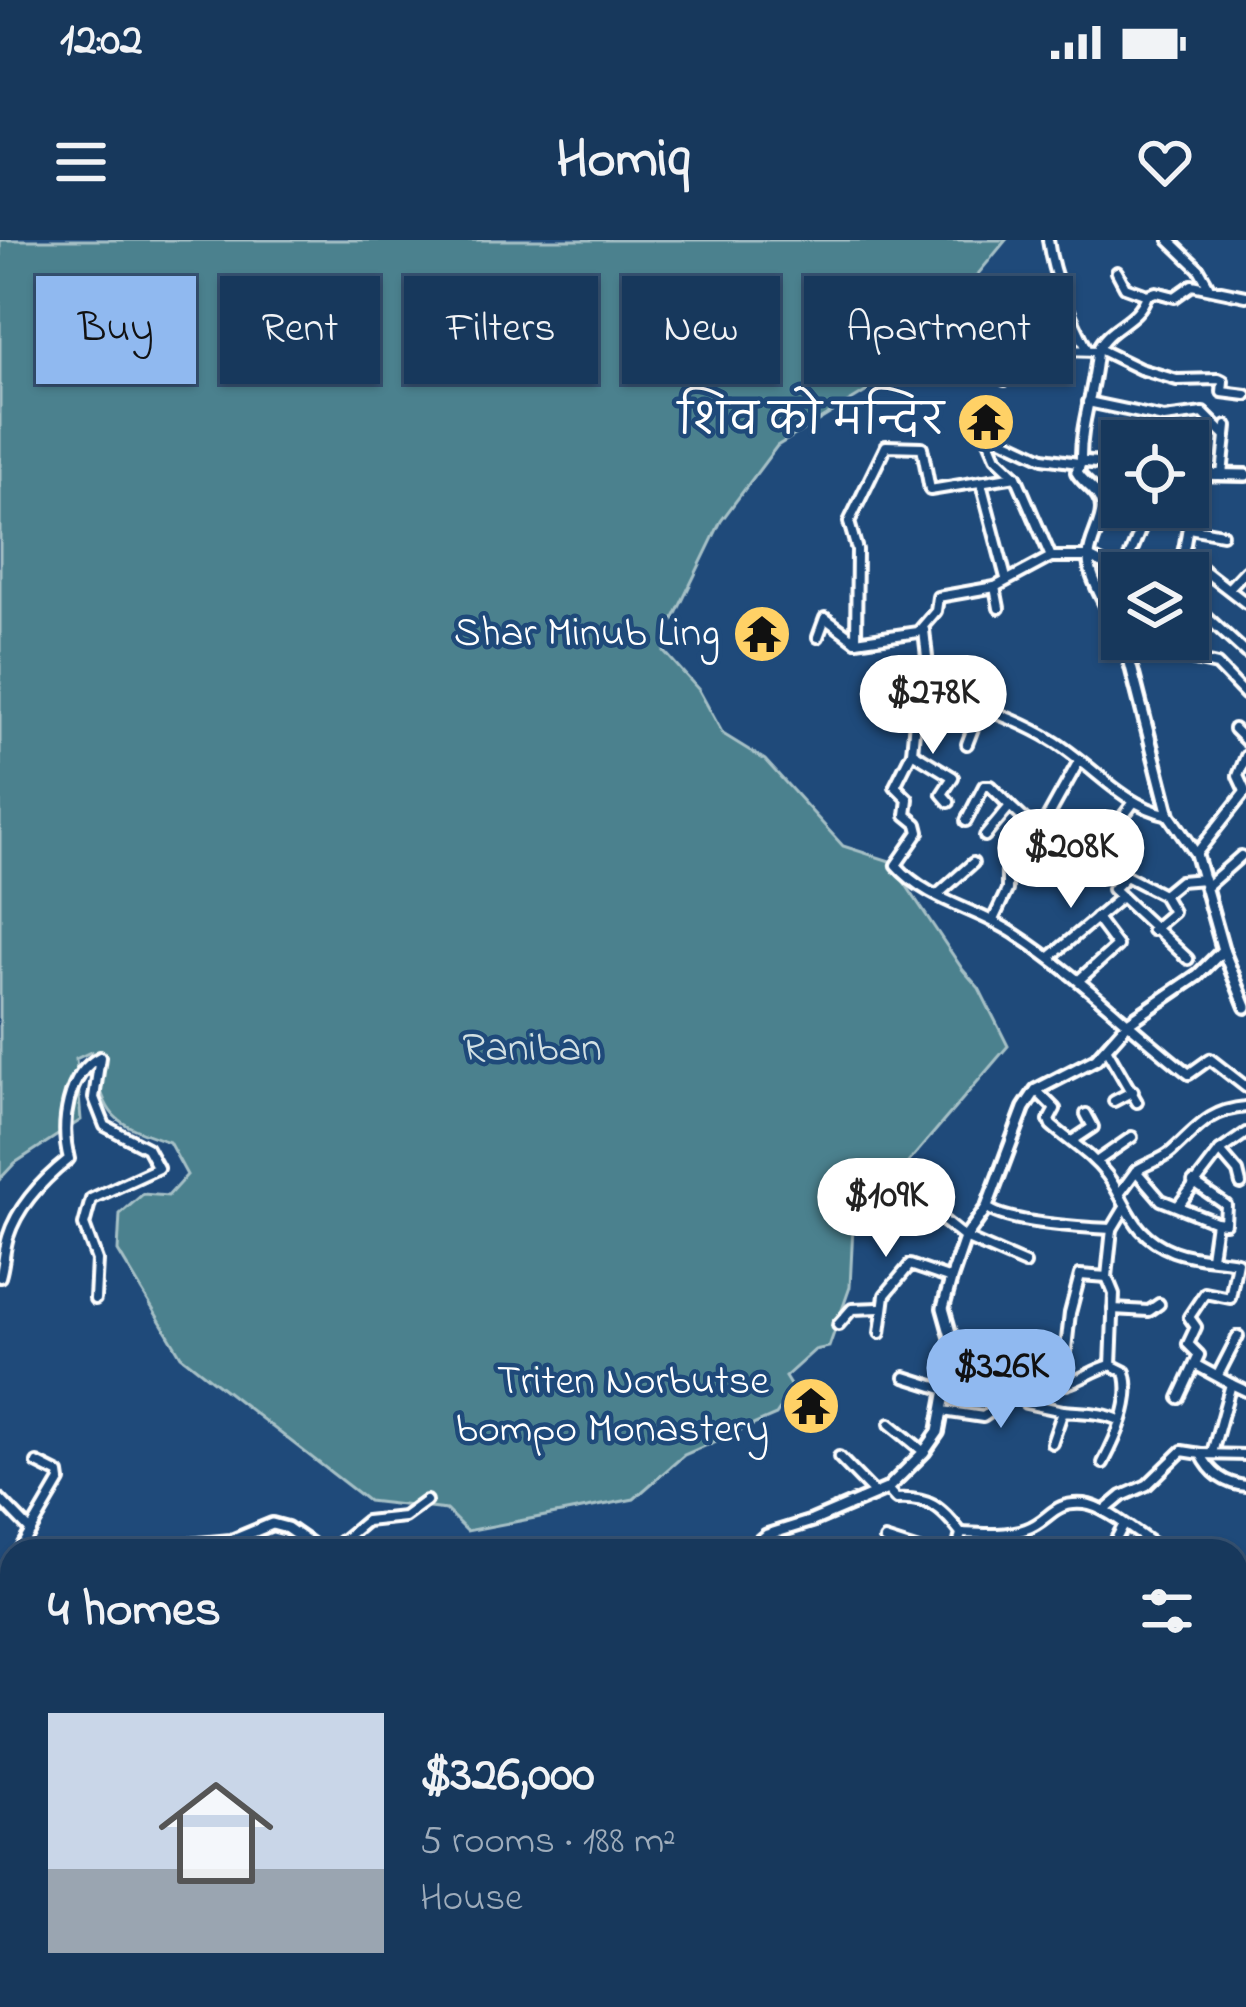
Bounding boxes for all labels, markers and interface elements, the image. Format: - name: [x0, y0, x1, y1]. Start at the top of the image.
- text: 12:02: [60, 9, 142, 75]
- text: Homiq: [556, 123, 690, 201]
- icon: menu: [48, 129, 114, 195]
- icon: heart: [1132, 129, 1198, 195]
- chip: Buy: [36, 276, 196, 384]
- chip: Rent: [220, 276, 380, 384]
- chip: Filters: [404, 276, 598, 384]
- chip: New: [622, 276, 780, 384]
- chip: Apartment: [804, 276, 1073, 384]
- place label: शिव को मन्दिर: [676, 386, 946, 453]
- temple icon: शिव को मन्दिर: [955, 391, 1017, 453]
- map controls: [1101, 420, 1209, 660]
- button: locate: [1101, 420, 1209, 528]
- button: layers: [1101, 552, 1209, 660]
- temple icon: Shar Minub Ling: [731, 603, 793, 665]
- place label: Shar Minub Ling: [454, 604, 720, 665]
- pin: $278K: [849, 655, 1017, 757]
- text: $278K: [887, 665, 979, 722]
- pin: $208K: [987, 809, 1155, 911]
- text: $208K: [1024, 819, 1118, 876]
- park label: Raniban: [462, 1019, 602, 1080]
- pin: $109K: [802, 1158, 970, 1260]
- text: $109K: [844, 1168, 928, 1225]
- pin: $326K: [917, 1329, 1085, 1431]
- text: $326K: [953, 1339, 1049, 1396]
- place label: Triten Norbutse bompo Monastery: [456, 1352, 769, 1461]
- temple icon: Triten Norbutse bompo Monastery: [780, 1375, 842, 1437]
- text: 4 homes: [48, 1574, 221, 1649]
- icon: filters: [1134, 1578, 1200, 1644]
- text: $326,000: [420, 1739, 595, 1814]
- icon: home: [144, 1761, 288, 1905]
- text: 5 rooms · 188 m²: [420, 1814, 676, 1871]
- text: House: [420, 1871, 522, 1928]

